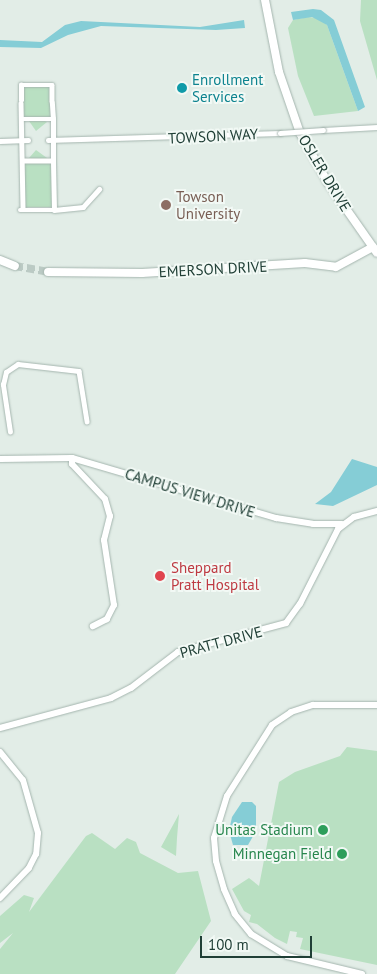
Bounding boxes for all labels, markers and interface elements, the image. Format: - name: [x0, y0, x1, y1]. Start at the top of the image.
- place label: Enrollment Services: [192, 70, 263, 105]
- marker: Enrollment Services: [176, 82, 188, 94]
- street label: TOWSON WAY: [167, 125, 259, 147]
- street label: OSLER DRIVE: [295, 131, 355, 215]
- place label: Towson University: [176, 187, 240, 222]
- marker: Towson University: [160, 199, 172, 211]
- street label: EMERSON DRIVE: [158, 257, 268, 281]
- street label: CAMPUS VIEW DRIVE: [122, 465, 258, 521]
- place label: Sheppard Pratt Hospital: [171, 558, 259, 593]
- marker: Sheppard Pratt Hospital: [153, 569, 167, 583]
- street label: PRATT DRIVE: [177, 622, 265, 662]
- place label: Unitas Stadium: [215, 821, 313, 839]
- marker: Unitas Stadium: [317, 824, 329, 836]
- place label: Minnegan Field: [233, 845, 332, 863]
- marker: Minnegan Field: [336, 848, 348, 860]
- scale bar: [202, 926, 314, 958]
- text: 100 m: [208, 935, 249, 954]

